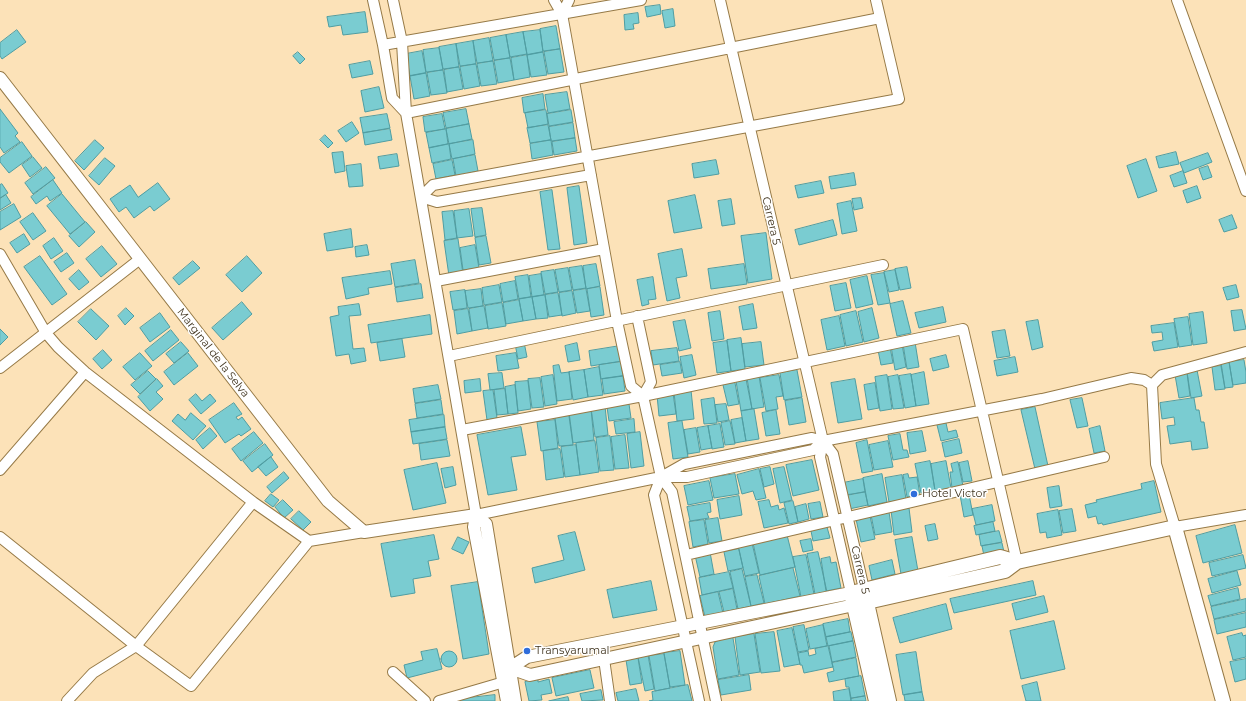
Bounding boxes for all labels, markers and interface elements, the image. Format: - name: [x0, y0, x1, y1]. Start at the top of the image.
- street label: Carrera 5: [759, 196, 783, 246]
- street label: Marginal de la Selva: [174, 306, 252, 400]
- place label: Hotel Victor: [922, 487, 987, 501]
- marker: Hotel Victor: [909, 489, 919, 499]
- street label: Carrera 5: [848, 545, 872, 595]
- place label: Transyarumal: [535, 644, 610, 658]
- marker: Transyarumal: [522, 646, 532, 656]

